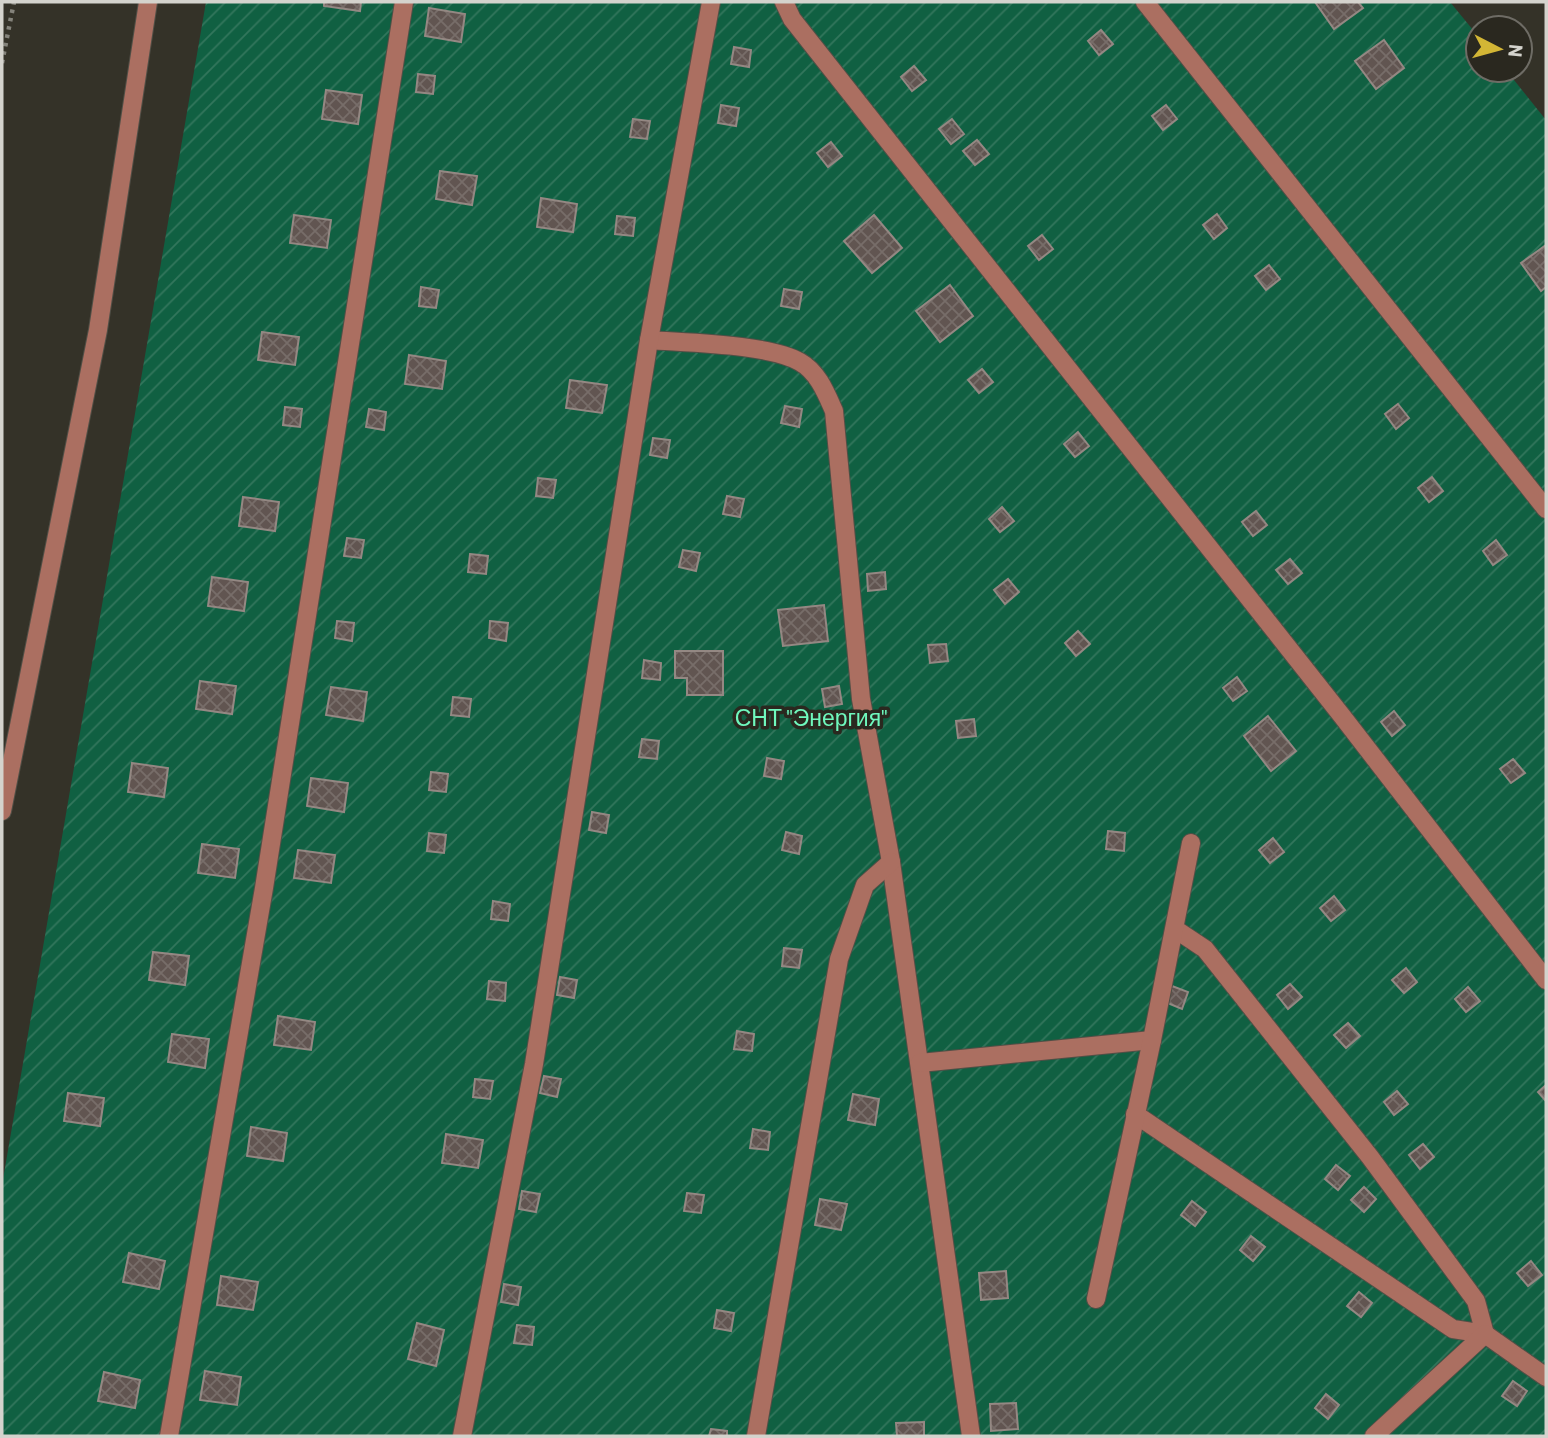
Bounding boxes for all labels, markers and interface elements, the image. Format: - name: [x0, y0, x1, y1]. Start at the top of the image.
- north arrow: [1464, 14, 1534, 84]
- text: N: [1504, 43, 1529, 58]
- park label: СНТ "Энергия": [735, 703, 887, 731]

